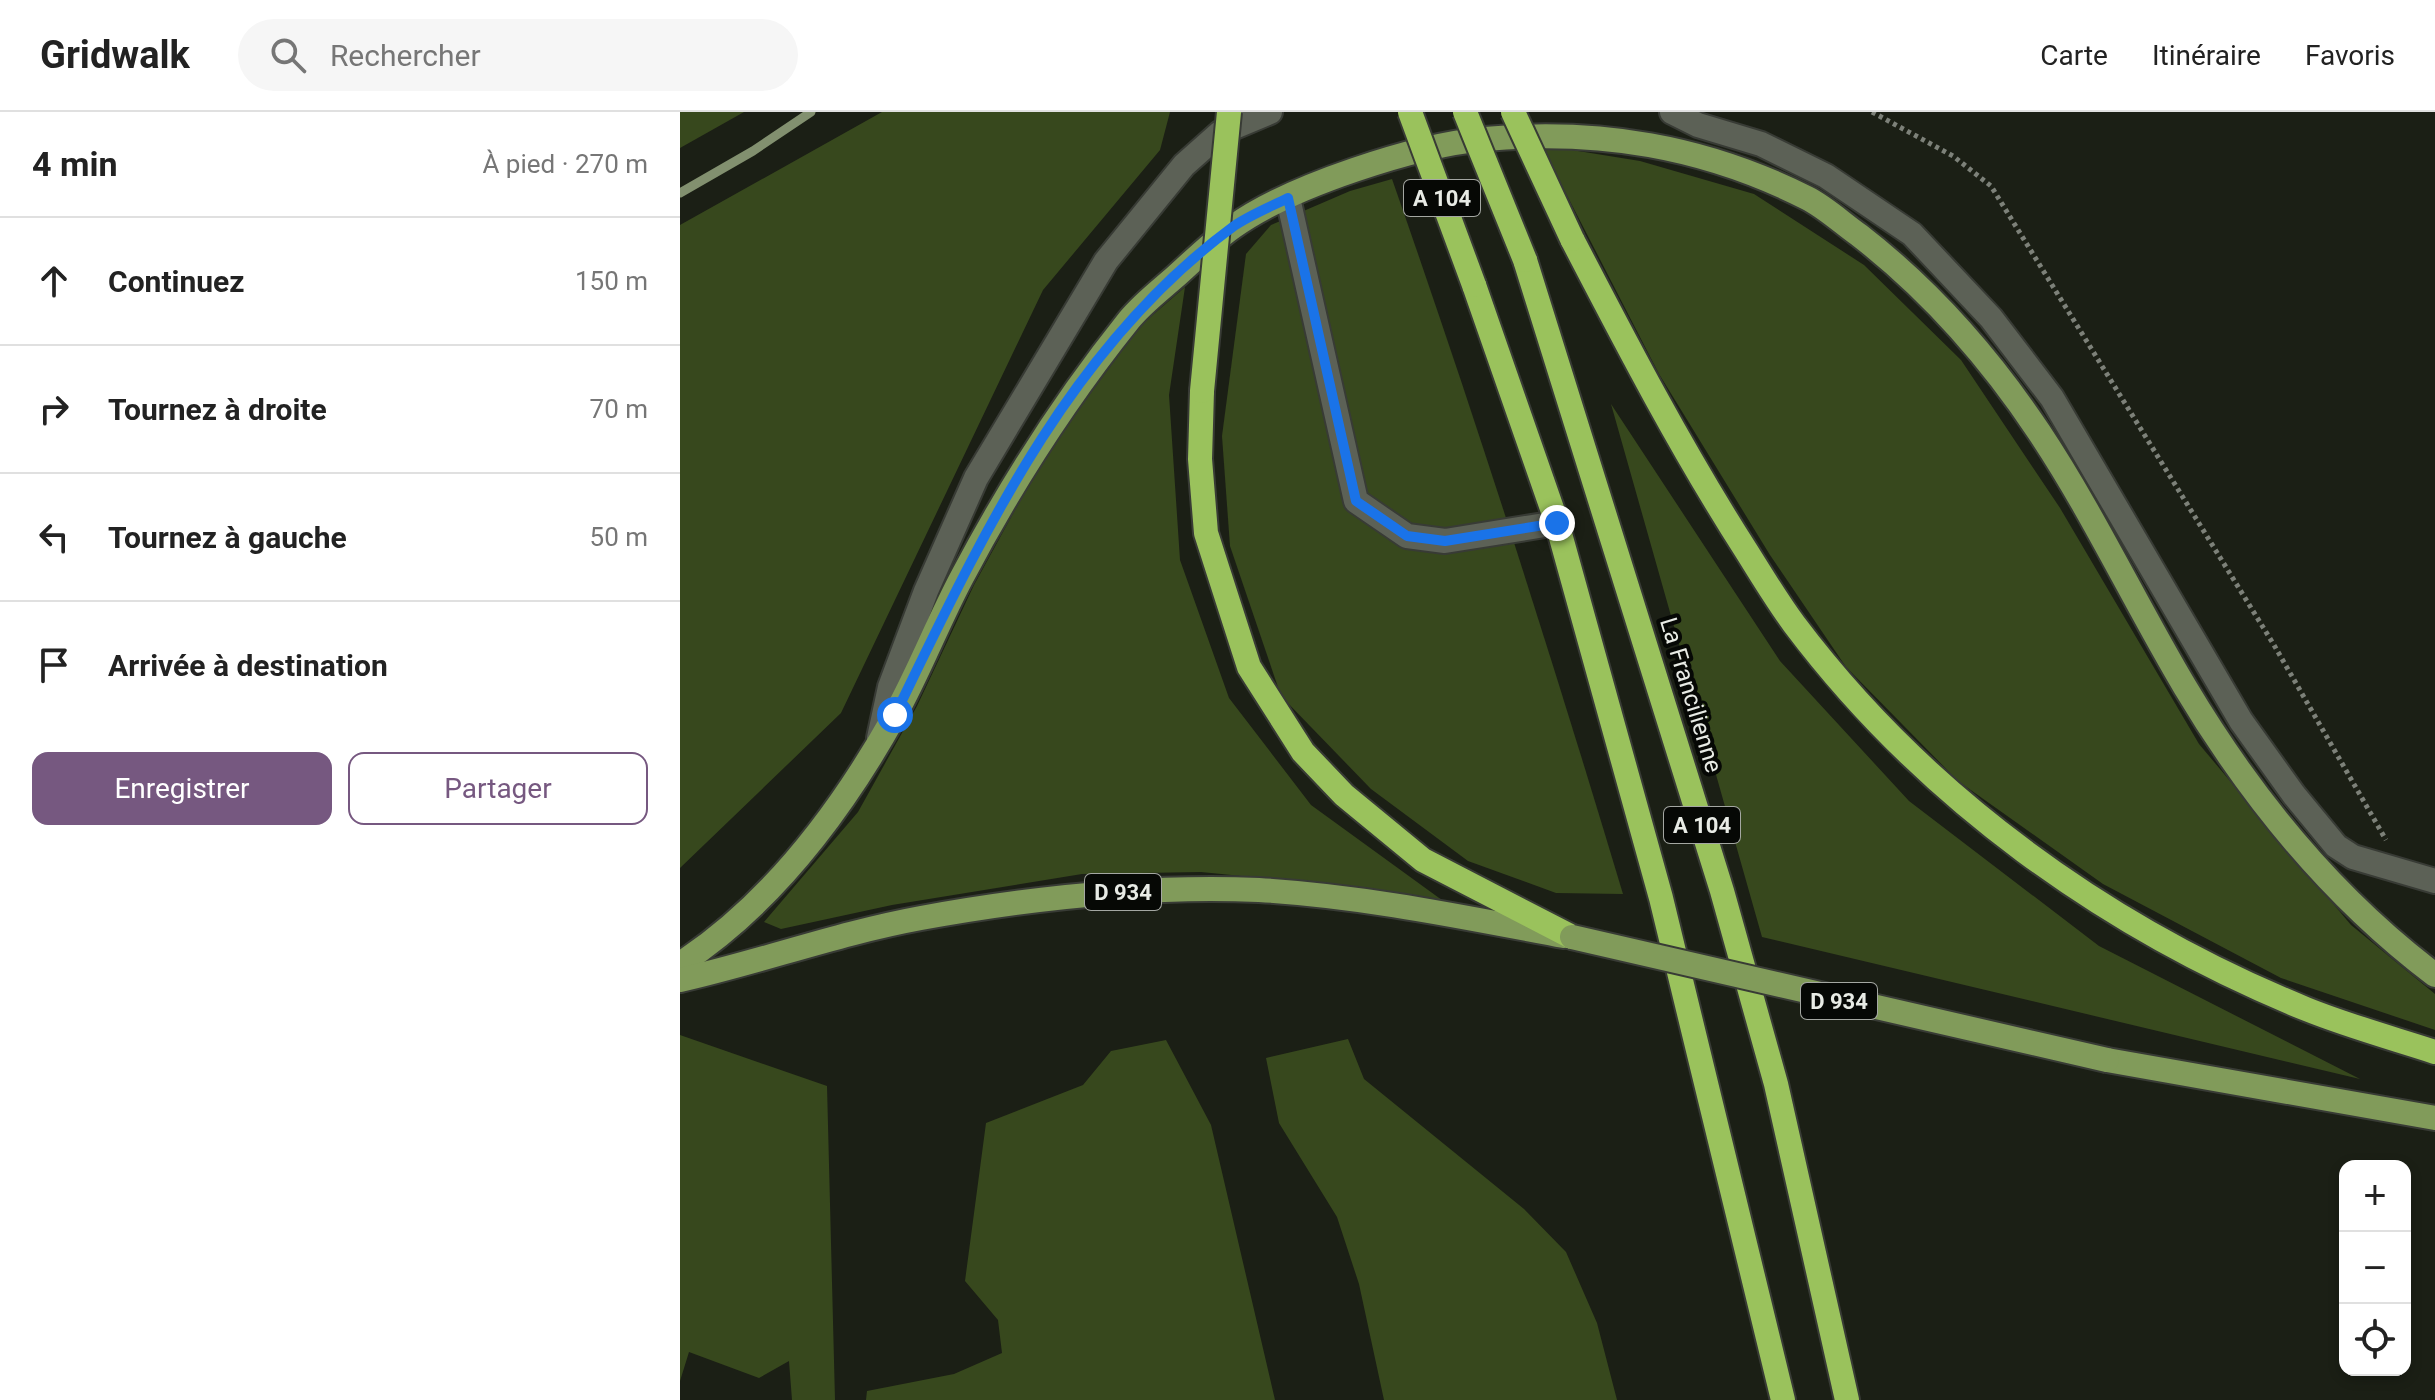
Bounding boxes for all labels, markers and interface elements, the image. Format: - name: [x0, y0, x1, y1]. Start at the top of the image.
- search box: [238, 19, 798, 91]
- text: Gridwalk: [40, 33, 190, 77]
- icon: search: [266, 33, 310, 77]
- text: Rechercher: [330, 38, 481, 73]
- text: Carte: [2040, 39, 2108, 72]
- text: Itinéraire: [2152, 39, 2261, 72]
- text: Favoris: [2305, 39, 2395, 72]
- text: 4 min: [32, 144, 117, 184]
- text: À pied · 270 m: [482, 149, 648, 179]
- road number: A 104: [1404, 180, 1480, 216]
- icon: ahead: [32, 259, 76, 303]
- text: Continuez: [108, 264, 245, 299]
- text: 150 m: [575, 266, 648, 296]
- icon: right: [32, 387, 76, 431]
- text: Tournez à droite: [108, 392, 327, 427]
- text: 70 m: [590, 394, 648, 424]
- route end: [1539, 505, 1575, 541]
- icon: left: [32, 515, 76, 559]
- text: Tournez à gauche: [108, 520, 347, 555]
- text: 50 m: [590, 522, 648, 552]
- street label: La Francilienne: [1654, 614, 1728, 776]
- icon: arrive: [32, 643, 76, 687]
- text: Arrivée à destination: [108, 648, 388, 683]
- route start: [877, 697, 913, 733]
- button: Enregistrer: [32, 752, 332, 825]
- button: Partager: [348, 752, 648, 825]
- road number: A 104: [1664, 807, 1740, 843]
- road number: D 934: [1085, 874, 1161, 910]
- road number: D 934: [1801, 983, 1877, 1019]
- map controls: [2339, 1160, 2411, 1376]
- button: +: [2339, 1160, 2411, 1232]
- button: −: [2339, 1232, 2411, 1304]
- button: locate: [2339, 1304, 2411, 1376]

